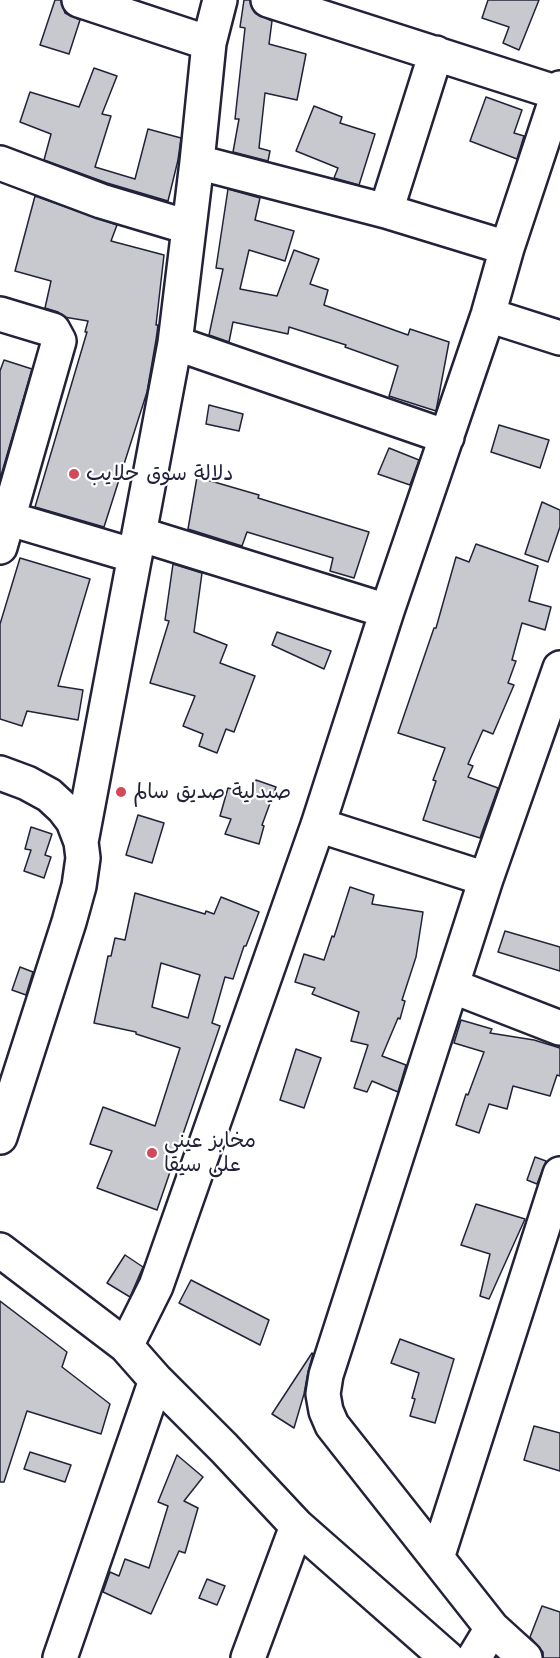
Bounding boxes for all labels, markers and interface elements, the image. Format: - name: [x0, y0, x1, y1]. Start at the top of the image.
- place label: دلالة سوق حلايب: [86, 461, 233, 487]
- marker: دلالة سوق حلايب: [67, 467, 81, 481]
- place label: صيدلية صديق سالم: [133, 779, 291, 805]
- marker: صيدلية صديق سالم: [114, 785, 128, 799]
- place label: مخابز عيني على سيقا: [164, 1128, 256, 1178]
- marker: مخابز عيني على سيقا: [145, 1146, 159, 1160]

